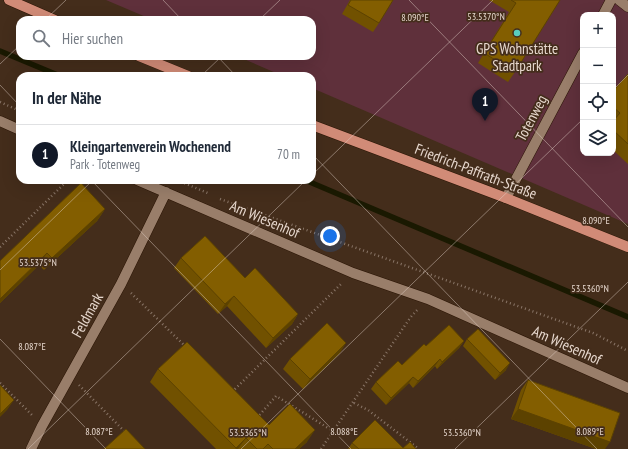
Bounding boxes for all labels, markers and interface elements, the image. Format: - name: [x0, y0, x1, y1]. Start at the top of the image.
- text: 53.5370°N: [467, 10, 505, 23]
- text: 8.090°E: [401, 11, 429, 24]
- map controls: [580, 12, 616, 156]
- button: +: [580, 12, 616, 48]
- search box: [16, 16, 316, 60]
- icon: search: [30, 27, 52, 49]
- marker: GPS Wohnstätte Stadtpark: [512, 28, 522, 38]
- text: Hier suchen: [62, 29, 123, 48]
- place label: GPS Wohnstätte Stadtpark: [476, 39, 558, 75]
- button: −: [580, 48, 616, 84]
- button: locate: [580, 84, 616, 120]
- text: In der Nähe: [32, 87, 102, 109]
- pin: 1: [472, 88, 498, 121]
- street label: Totenweg: [511, 92, 551, 144]
- button: layers: [580, 120, 616, 156]
- text: Kleingartenverein Wochenend: [70, 137, 231, 156]
- street label: Friedrich-Paffrath-Straße: [412, 139, 540, 203]
- text: 1: [42, 146, 48, 163]
- text: 70 m: [277, 146, 300, 163]
- text: Park · Totenweg: [70, 156, 140, 173]
- street label: Am Wiesenhof: [227, 196, 304, 243]
- text: 8.090°E: [582, 214, 610, 227]
- your location: [320, 226, 340, 246]
- text: 53.5375°N: [19, 256, 57, 269]
- text: 53.5360°N: [571, 282, 609, 295]
- street label: Feldmark: [67, 289, 107, 341]
- street label: Am Wiesenhof: [529, 321, 606, 369]
- text: 8.087°E: [18, 340, 46, 353]
- text: 8.087°E: [85, 425, 113, 438]
- text: 8.088°E: [330, 425, 358, 438]
- text: 8.089°E: [576, 425, 604, 438]
- text: 53.5365°N: [229, 426, 267, 439]
- text: 53.5360°N: [443, 426, 481, 439]

